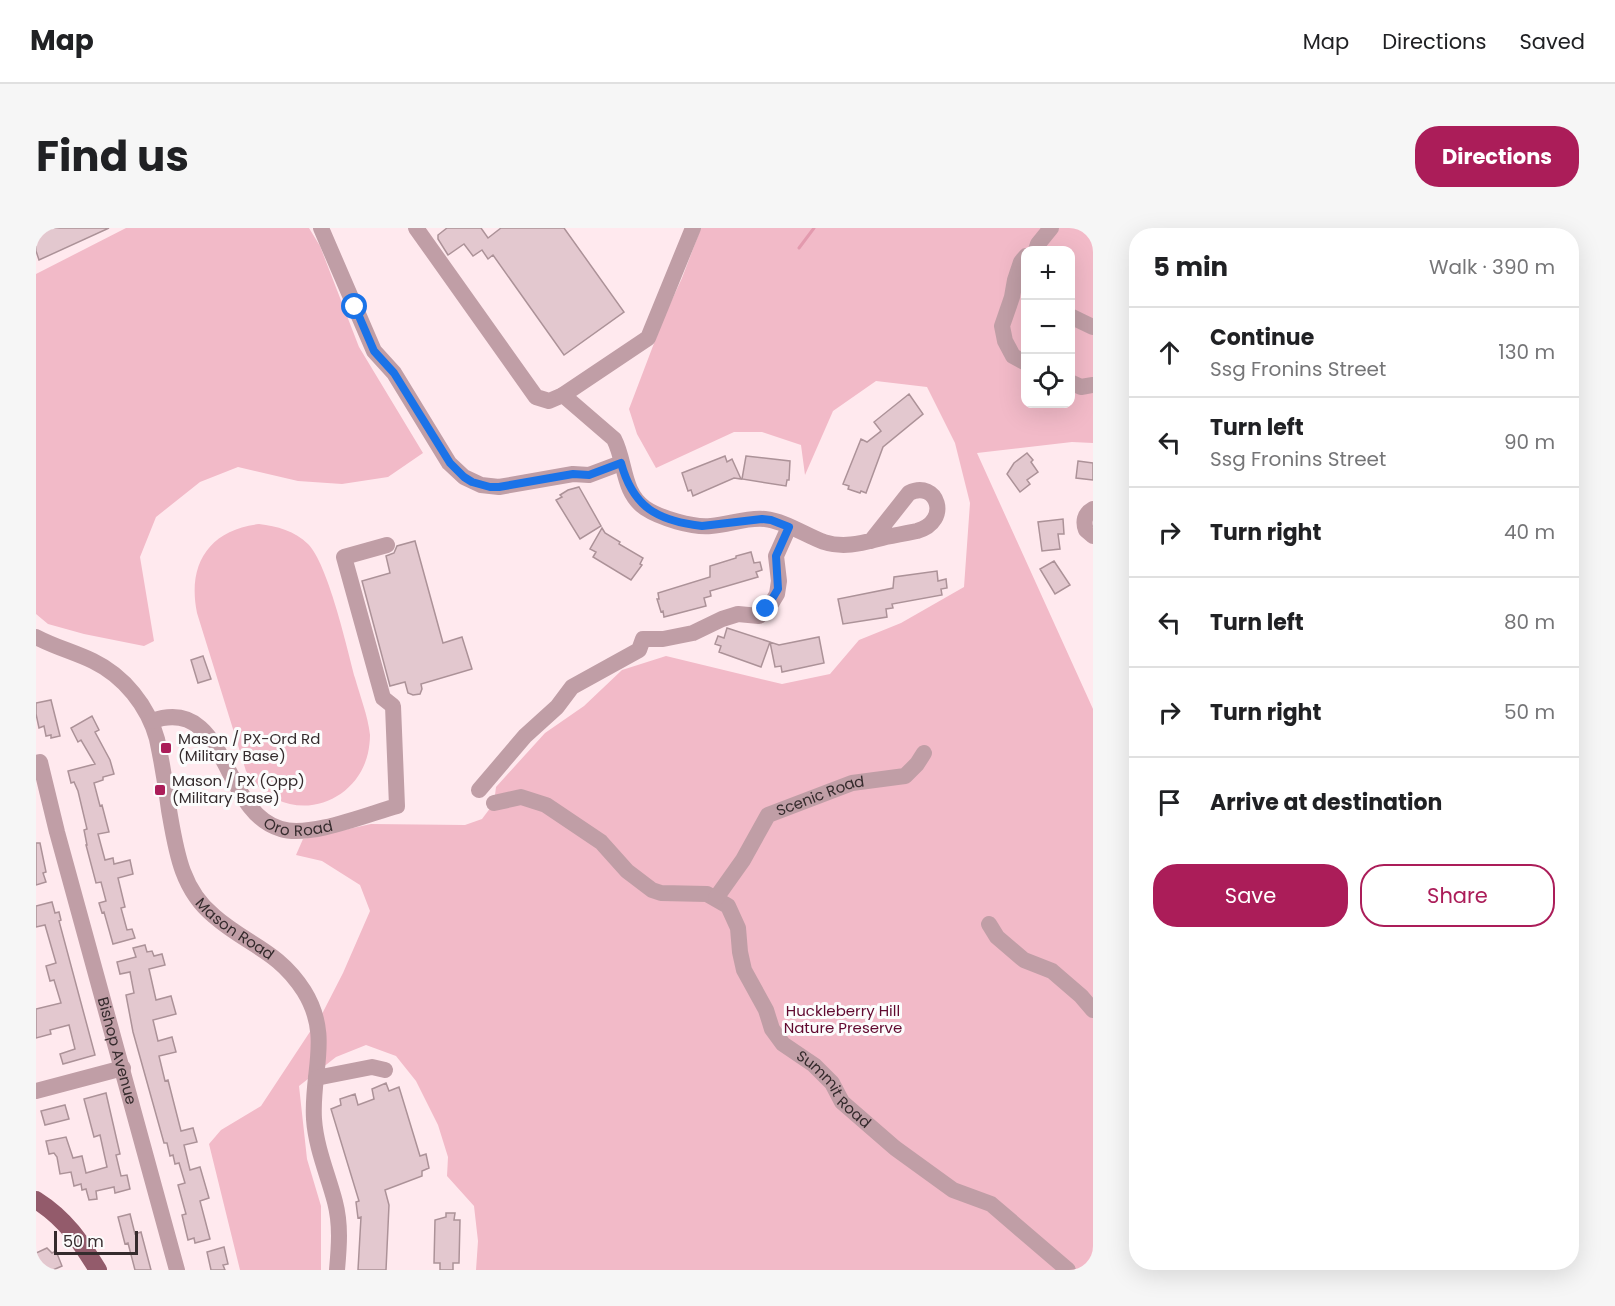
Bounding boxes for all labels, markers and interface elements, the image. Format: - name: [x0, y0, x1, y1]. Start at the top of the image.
- text: Map: [30, 21, 94, 60]
- text: Map: [1303, 27, 1349, 56]
- text: Directions: [1382, 27, 1486, 56]
- text: Saved: [1519, 27, 1585, 56]
- button: Directions: [1415, 126, 1579, 187]
- text: Find us: [36, 127, 189, 186]
- map controls: [1021, 246, 1075, 408]
- button: +: [1021, 246, 1075, 300]
- text: 5 min: [1153, 249, 1228, 285]
- text: Walk · 390 m: [1429, 253, 1555, 281]
- route start: [341, 293, 367, 319]
- button: −: [1021, 300, 1075, 354]
- text: Continue: [1210, 322, 1314, 353]
- icon: ahead: [1153, 336, 1186, 369]
- text: 130 m: [1498, 338, 1555, 366]
- button: locate: [1021, 354, 1075, 408]
- text: Ssg Fronins Street: [1210, 355, 1386, 383]
- text: Turn left: [1210, 412, 1304, 443]
- icon: left: [1153, 426, 1186, 459]
- text: 90 m: [1504, 428, 1555, 456]
- text: Ssg Fronins Street: [1210, 445, 1386, 473]
- icon: right: [1153, 516, 1186, 549]
- text: Turn right: [1210, 517, 1321, 548]
- text: 40 m: [1504, 518, 1555, 546]
- route end: [752, 595, 778, 621]
- icon: left: [1153, 606, 1186, 639]
- text: Turn left: [1210, 607, 1304, 638]
- text: 80 m: [1504, 608, 1555, 636]
- icon: right: [1153, 696, 1186, 729]
- text: Turn right: [1210, 697, 1321, 728]
- text: 50 m: [1504, 698, 1555, 726]
- place label: Mason / PX-Ord Rd (Military Base): [178, 728, 320, 766]
- marker: Mason / PX-Ord Rd (Military Base): [159, 741, 173, 755]
- place label: Mason / PX (Opp) (Military Base): [172, 770, 305, 808]
- street label: Scenic Road: [773, 770, 866, 821]
- marker: Mason / PX (Opp) (Military Base): [153, 783, 167, 797]
- icon: arrive: [1153, 786, 1186, 819]
- text: Arrive at destination: [1210, 787, 1442, 818]
- street label: Oro Road: [260, 812, 335, 841]
- button: Save: [1153, 864, 1348, 927]
- button: Share: [1360, 864, 1555, 927]
- street label: Mason Road: [191, 893, 279, 964]
- street label: Bishop Avenue: [93, 995, 142, 1107]
- park label: Huckleberry Hill Nature Preserve: [784, 1000, 902, 1038]
- street label: Summit Road: [792, 1045, 876, 1133]
- scale bar: [54, 1228, 138, 1256]
- text: 50 m: [63, 1230, 104, 1253]

